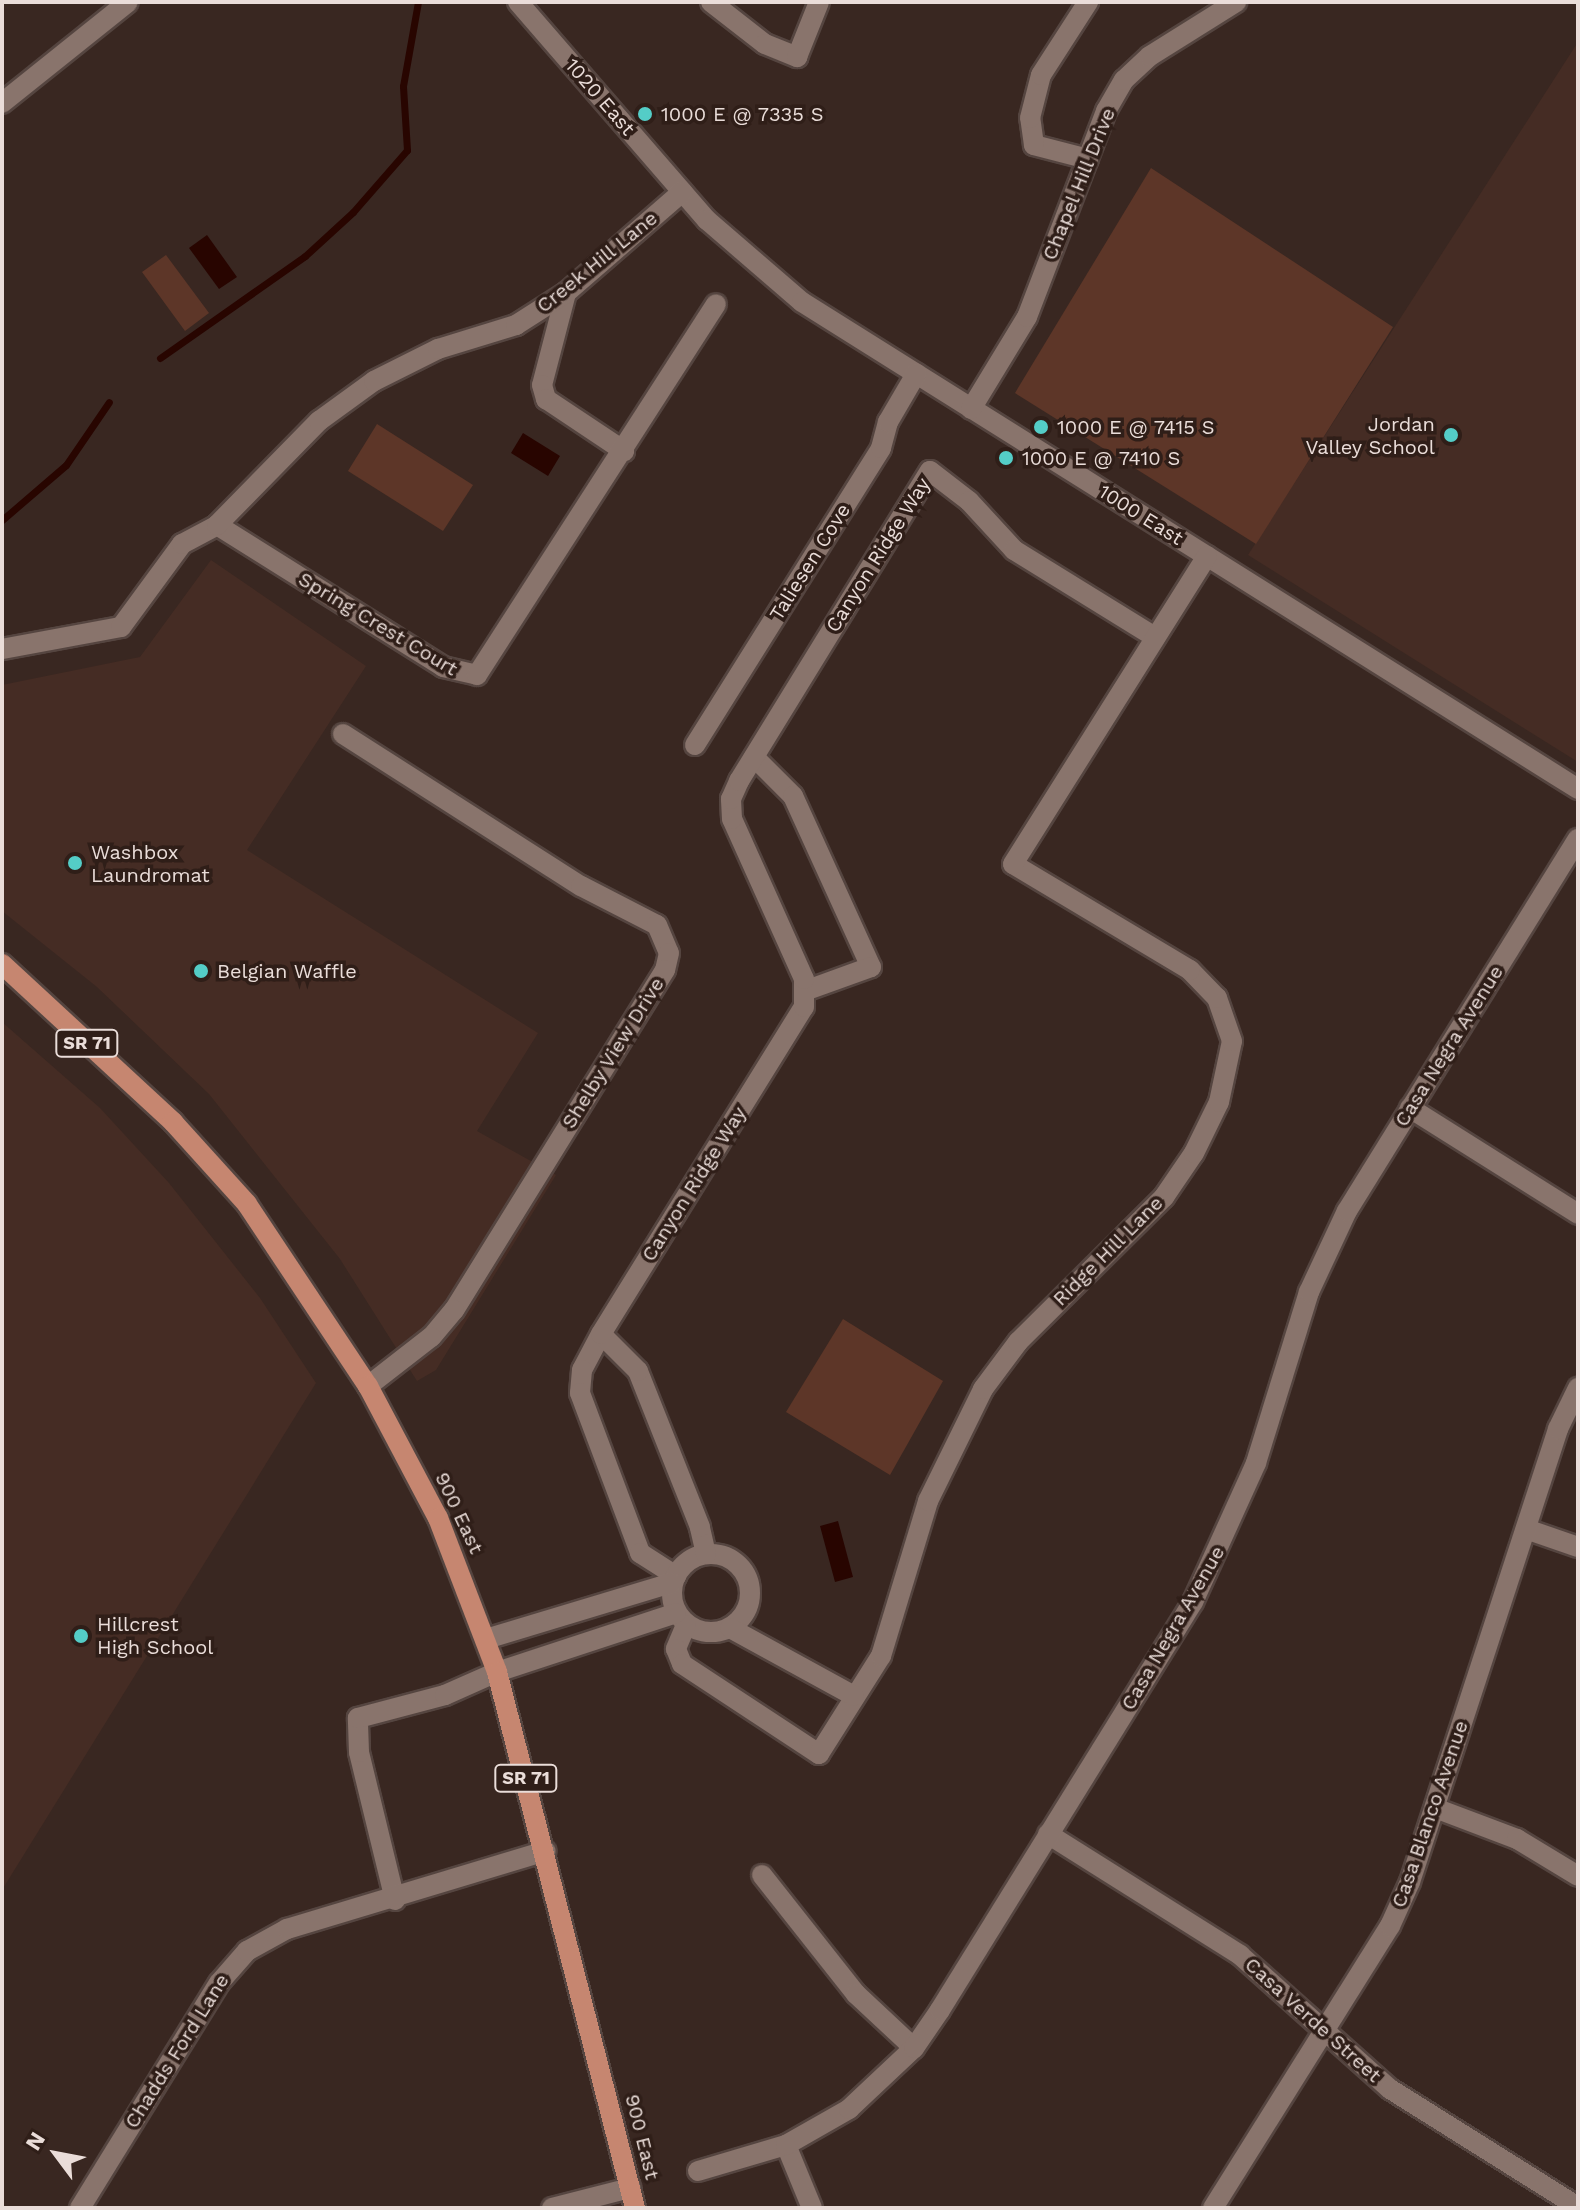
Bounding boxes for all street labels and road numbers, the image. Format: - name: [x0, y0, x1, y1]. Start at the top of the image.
- street label: 1020 East: [560, 54, 640, 140]
- street label: Chapel Hill Drive: [1037, 104, 1121, 264]
- street label: Creek Hill Lane: [532, 206, 662, 318]
- street label: Canyon Ridge Way: [821, 473, 935, 637]
- street label: 1000 East: [1094, 480, 1188, 550]
- street label: Taliesen Cove: [765, 499, 855, 625]
- street label: Spring Crest Court: [294, 567, 462, 681]
- street label: Casa Negra Avenue: [1389, 960, 1509, 1132]
- street label: Shelby View Drive: [556, 972, 670, 1134]
- road number: SR 71: [55, 1029, 119, 1057]
- street label: Canyon Ridge Way: [637, 1102, 751, 1266]
- street label: Ridge Hill Lane: [1048, 1191, 1168, 1311]
- street label: 900 East: [430, 1468, 488, 1558]
- street label: Casa Negra Avenue: [1116, 1541, 1230, 1715]
- street label: Casa Blanco Avenue: [1387, 1717, 1473, 1911]
- road number: SR 71: [494, 1764, 558, 1792]
- street label: Casa Verde Street: [1239, 1952, 1387, 2088]
- street label: Chadds Ford Lane: [120, 1969, 234, 2133]
- street label: 900 East: [620, 2092, 664, 2182]

